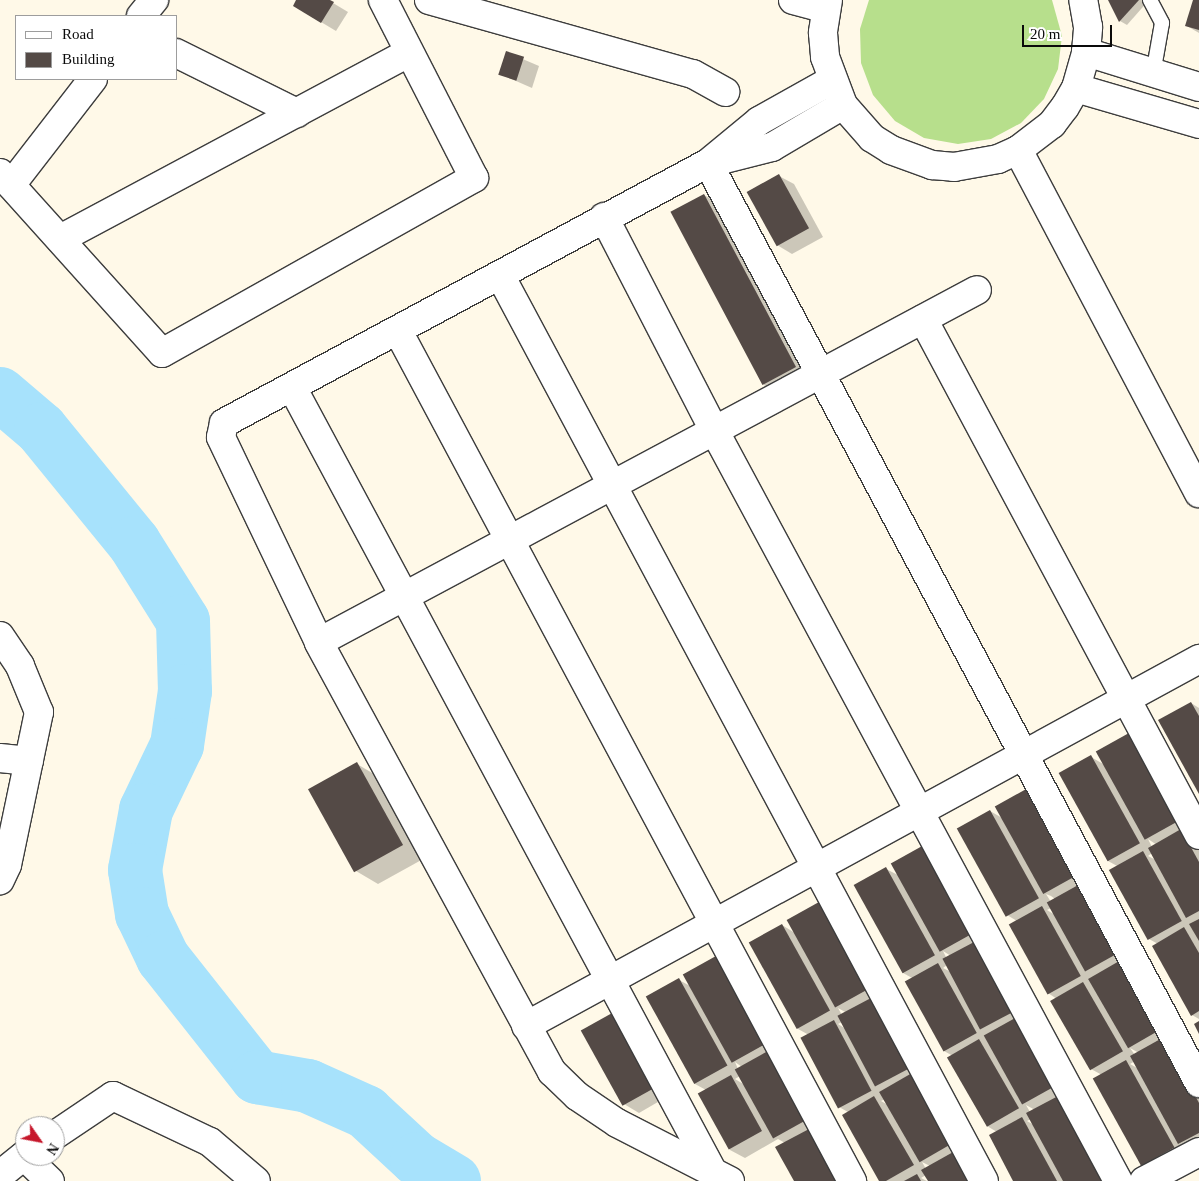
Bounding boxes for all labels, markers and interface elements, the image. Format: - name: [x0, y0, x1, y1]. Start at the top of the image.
- legend: [15, 15, 178, 80]
- scale bar: [1024, 15, 1114, 47]
- text: Road: [62, 26, 94, 42]
- text: 20 m: [1030, 26, 1060, 42]
- text: Building: [62, 51, 115, 67]
- north arrow: [15, 1116, 65, 1166]
- text: N: [43, 1141, 61, 1157]

